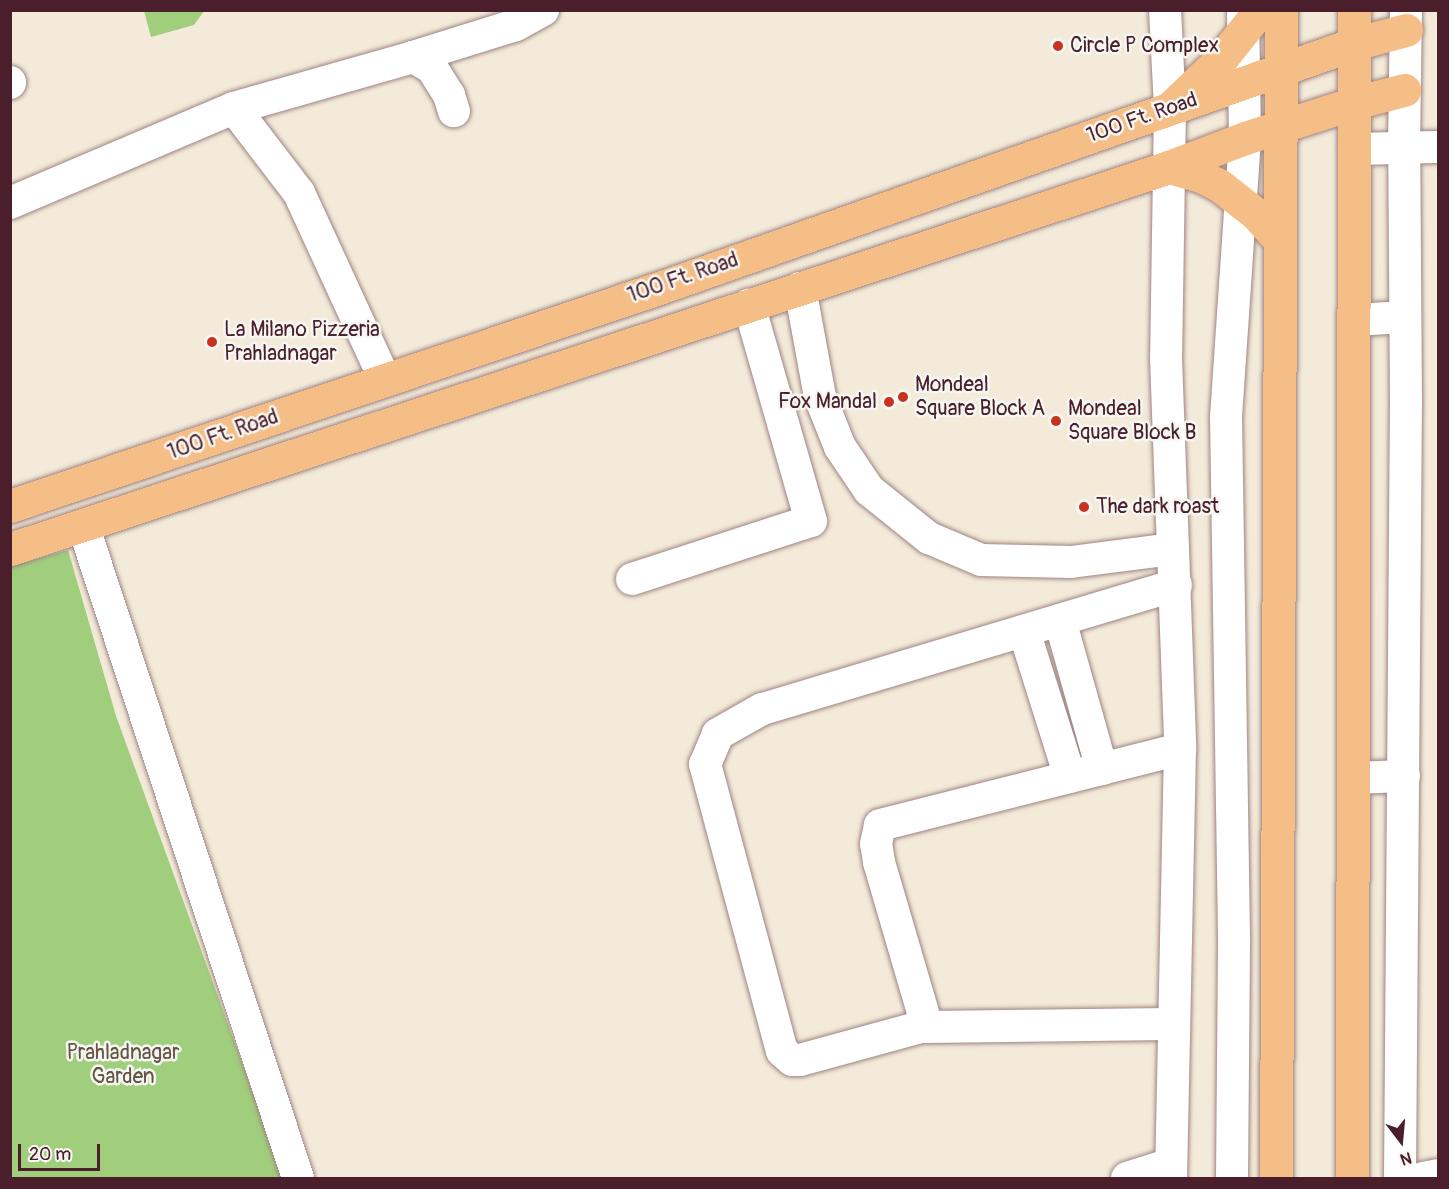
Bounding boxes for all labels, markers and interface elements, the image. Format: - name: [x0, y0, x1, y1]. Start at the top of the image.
- place label: Circle P Complex: [1070, 33, 1219, 59]
- marker: Circle P Complex: [1051, 39, 1065, 53]
- street label: 100 Ft. Road: [1083, 87, 1201, 149]
- street label: 100 Ft. Road: [624, 247, 742, 309]
- place label: La Milano Pizzeria Prahladnagar: [224, 317, 380, 367]
- marker: La Milano Pizzeria Prahladnagar: [205, 335, 219, 349]
- place label: Mondeal Square Block A: [915, 372, 1045, 422]
- place label: Fox Mandal: [778, 389, 877, 415]
- marker: Mondeal Square Block A: [896, 390, 910, 404]
- marker: Fox Mandal: [882, 395, 896, 409]
- place label: Mondeal Square Block B: [1068, 396, 1196, 446]
- street label: 100 Ft. Road: [164, 404, 282, 466]
- marker: Mondeal Square Block B: [1049, 414, 1063, 428]
- place label: The dark roast: [1096, 494, 1219, 520]
- marker: The dark roast: [1077, 500, 1091, 514]
- park label: Prahladnagar Garden: [67, 1040, 179, 1090]
- north arrow: [1371, 1111, 1431, 1171]
- scale bar: [21, 1132, 104, 1170]
- text: 20 m: [29, 1143, 71, 1166]
- text: N: [1398, 1147, 1414, 1169]

